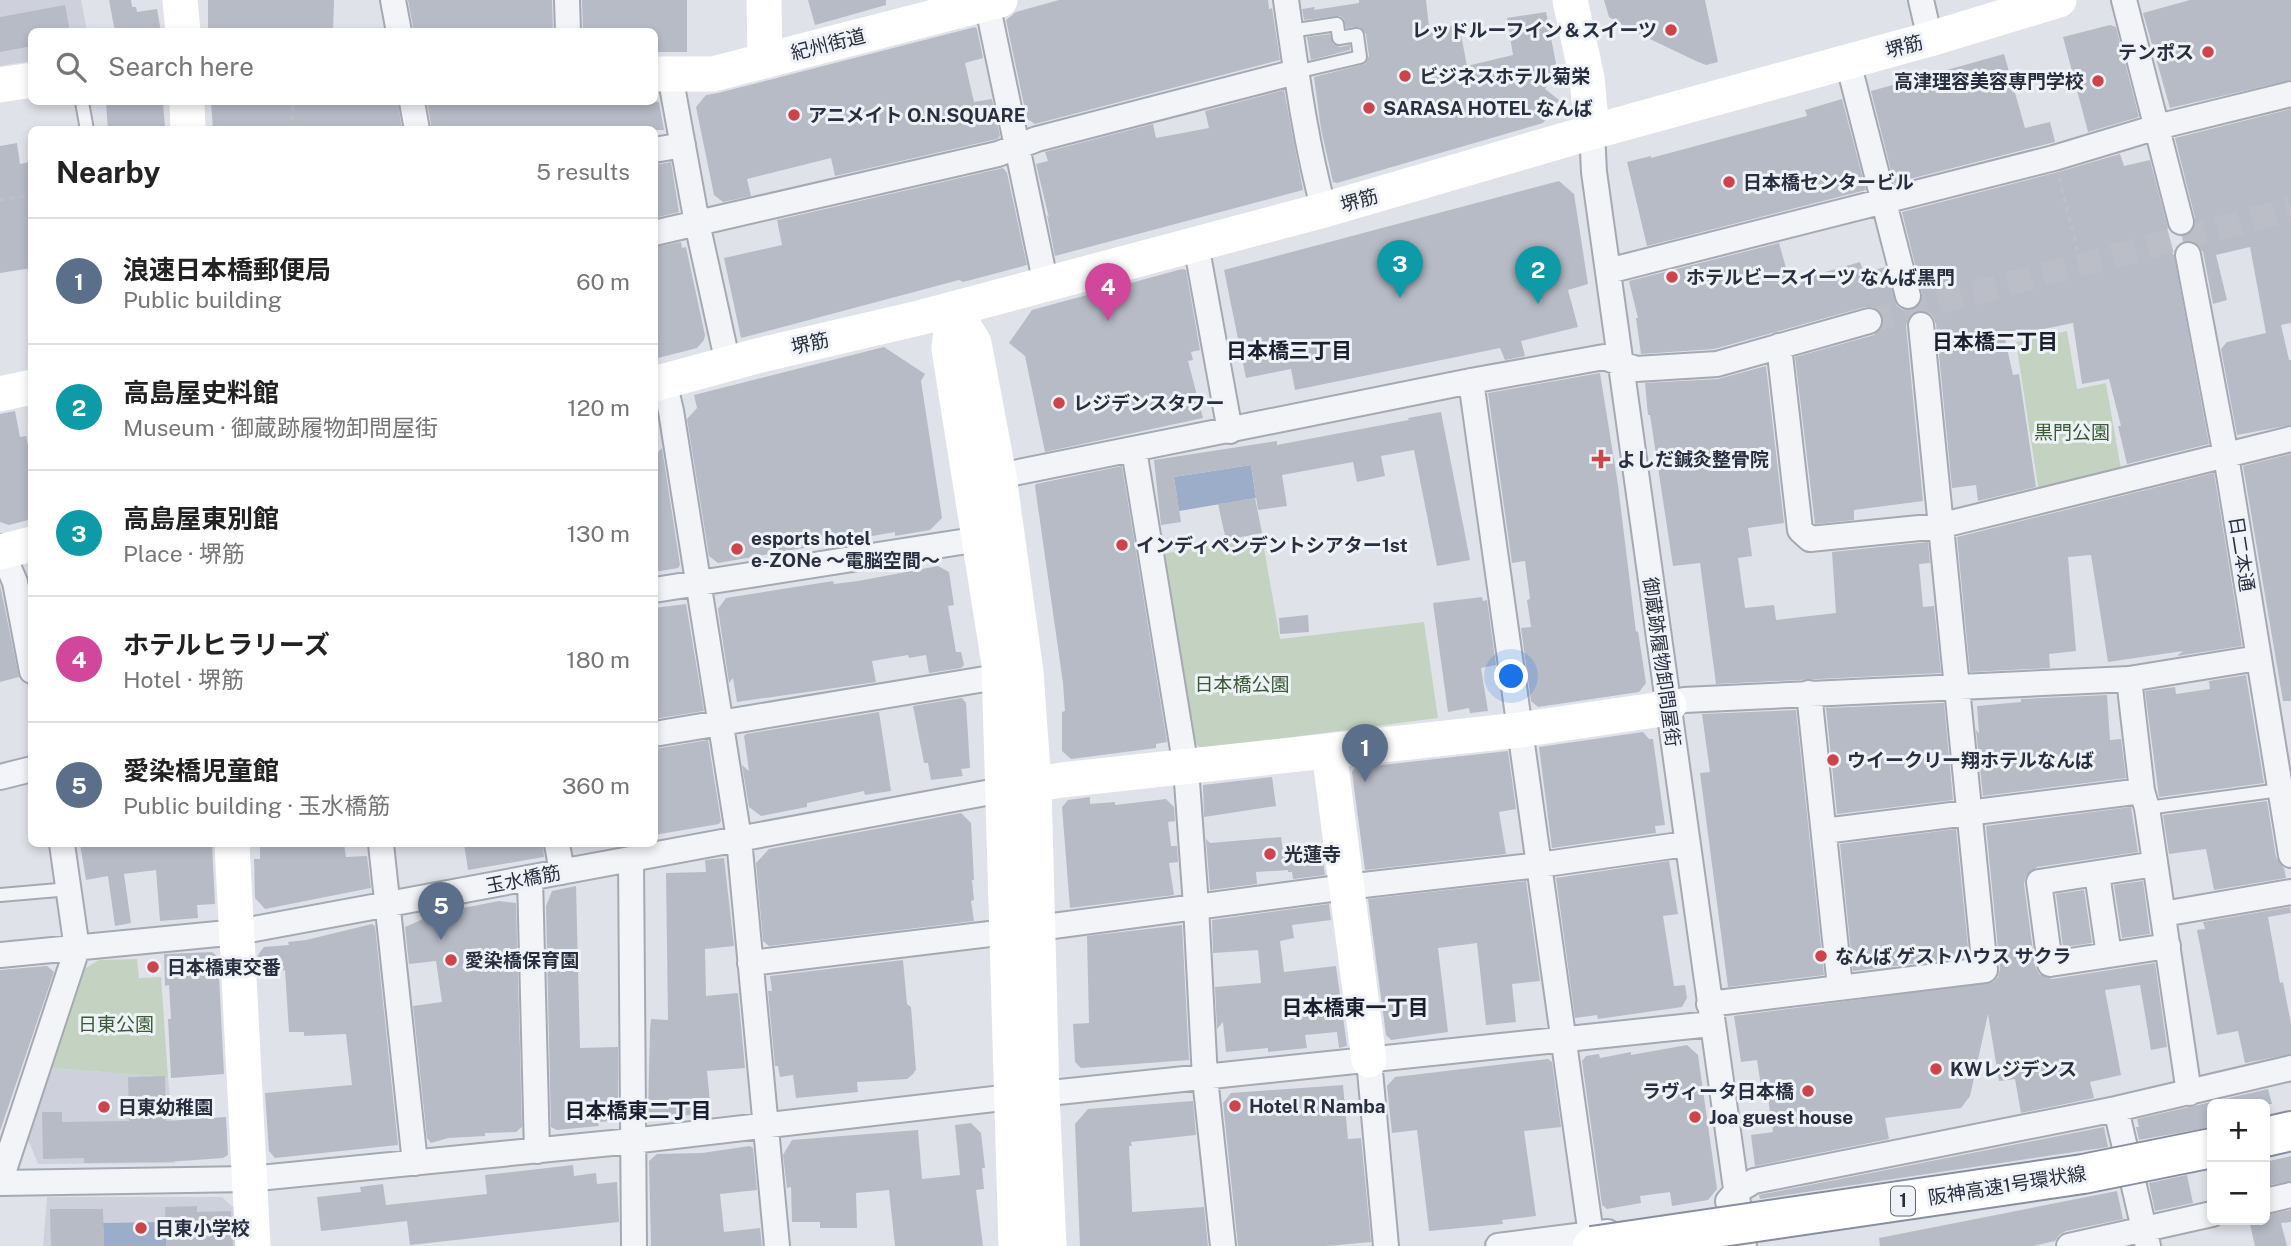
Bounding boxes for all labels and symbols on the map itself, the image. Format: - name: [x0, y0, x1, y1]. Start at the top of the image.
- place label: レッドルーフイン＆スイーツ: [1412, 19, 1657, 41]
- marker: レッドルーフイン＆スイーツ: [1663, 22, 1679, 38]
- street label: 紀州街道: [788, 24, 868, 64]
- street label: 堺筋: [1883, 30, 1925, 62]
- place label: テンポス: [2118, 41, 2194, 63]
- marker: テンポス: [2200, 44, 2216, 60]
- place label: ビジネスホテル菊栄: [1419, 65, 1590, 87]
- marker: ビジネスホテル菊栄: [1397, 68, 1413, 84]
- place label: 高津理容美容専門学校: [1894, 70, 2084, 92]
- marker: 高津理容美容専門学校: [2090, 73, 2106, 89]
- place label: SARASA HOTEL なんば: [1383, 97, 1593, 119]
- marker: SARASA HOTEL なんば: [1361, 100, 1377, 116]
- place label: アニメイト O.N.SQUARE: [808, 104, 1026, 126]
- marker: アニメイト O.N.SQUARE: [786, 107, 802, 123]
- place label: 日本橋センタービル: [1743, 171, 1914, 193]
- marker: 日本橋センタービル: [1721, 174, 1737, 190]
- street label: 堺筋: [1338, 184, 1380, 216]
- pin: 3: [1377, 240, 1423, 298]
- pin: 2: [1515, 246, 1561, 304]
- pin: 4: [1085, 263, 1131, 321]
- place label: ホテルビースイーツ なんば黒門: [1686, 266, 1955, 288]
- marker: ホテルビースイーツ なんば黒門: [1664, 269, 1680, 285]
- street label: 堺筋: [789, 328, 831, 358]
- district label: 日本橋二丁目: [1932, 329, 2058, 354]
- district label: 日本橋三丁目: [1226, 338, 1352, 363]
- place label: レジデンスタワー: [1073, 392, 1225, 414]
- marker: レジデンスタワー: [1051, 395, 1067, 411]
- park label: 黒門公園: [2034, 421, 2110, 443]
- place label: よしだ鍼灸整骨院: [1617, 448, 1769, 470]
- marker: よしだ鍼灸整骨院: [1591, 449, 1611, 469]
- street label: 日二本通: [2225, 515, 2259, 593]
- place label: esports hotel e-ZONe ～電脳空間～: [751, 527, 940, 571]
- place label: インディペンデントシアター1st: [1136, 534, 1408, 556]
- marker: インディペンデントシアター1st: [1114, 537, 1130, 553]
- marker: esports hotel e-ZONe ～電脳空間～: [729, 541, 745, 557]
- street label: 御蔵跡履物卸問屋街: [1639, 576, 1685, 748]
- your location: [1494, 659, 1528, 693]
- park label: 日本橋公園: [1194, 673, 1290, 695]
- pin: 1: [1342, 724, 1388, 782]
- place label: ウイークリー翔ホテルなんば: [1847, 749, 2094, 771]
- marker: ウイークリー翔ホテルなんば: [1825, 752, 1841, 768]
- place label: 光蓮寺: [1284, 843, 1341, 865]
- marker: 光蓮寺: [1262, 846, 1278, 862]
- street label: 玉水橋筋: [484, 861, 562, 897]
- pin: 5: [418, 882, 464, 940]
- place label: なんば ゲストハウス サクラ: [1835, 945, 2072, 967]
- marker: なんば ゲストハウス サクラ: [1813, 948, 1829, 964]
- place label: 愛染橋保育園: [465, 949, 579, 971]
- marker: 愛染橋保育園: [443, 952, 459, 968]
- place label: 日本橋東交番: [167, 956, 281, 978]
- marker: 日本橋東交番: [145, 959, 161, 975]
- district label: 日本橋東一丁目: [1282, 995, 1429, 1020]
- park label: 日東公園: [78, 1013, 154, 1035]
- place label: KWレジデンス: [1950, 1058, 2077, 1080]
- marker: KWレジデンス: [1928, 1061, 1944, 1077]
- place label: ラヴィータ日本橋: [1642, 1080, 1794, 1102]
- marker: ラヴィータ日本橋: [1800, 1083, 1816, 1099]
- place label: Hotel R Namba: [1249, 1095, 1385, 1117]
- place label: 日東幼稚園: [118, 1096, 213, 1118]
- district label: 日本橋東二丁目: [565, 1098, 712, 1123]
- marker: Hotel R Namba: [1227, 1098, 1243, 1114]
- marker: 日東幼稚園: [96, 1099, 112, 1115]
- place label: Joa guest house: [1709, 1106, 1853, 1128]
- marker: Joa guest house: [1687, 1109, 1703, 1125]
- street label: 阪神高速1号環状線: [1926, 1162, 2088, 1208]
- road number: 1: [1891, 1186, 1915, 1216]
- place label: 日東小学校: [155, 1217, 250, 1239]
- marker: 日東小学校: [133, 1220, 149, 1236]

